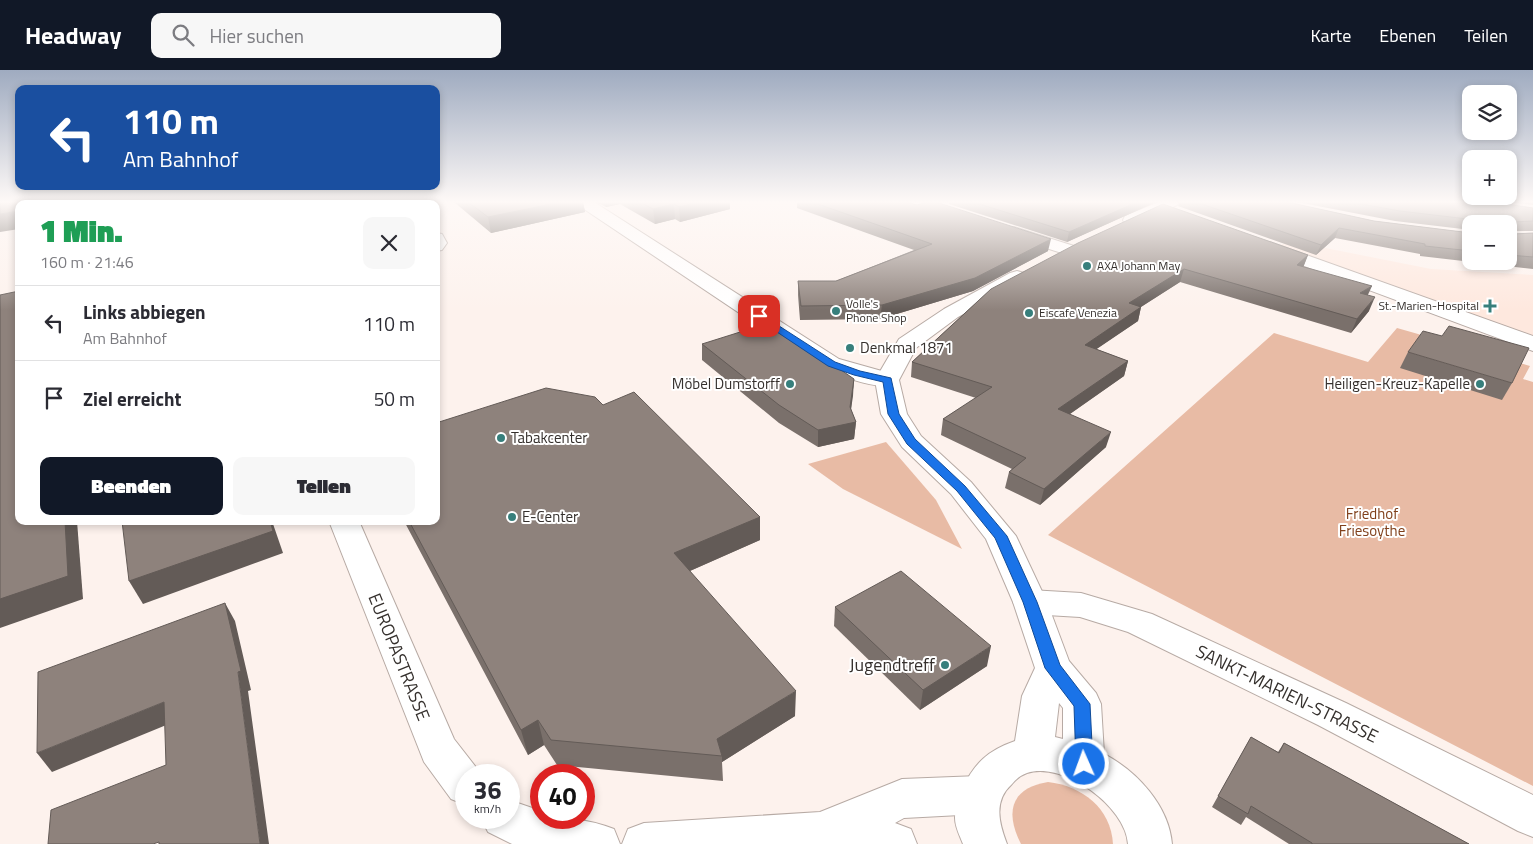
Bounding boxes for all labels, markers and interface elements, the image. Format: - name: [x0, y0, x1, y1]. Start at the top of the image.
- search box: [151, 13, 501, 58]
- text: Headway: [25, 17, 121, 53]
- icon: search: [169, 21, 197, 49]
- text: Hier suchen: [209, 21, 304, 50]
- text: Karte: [1310, 22, 1351, 49]
- text: Ebenen: [1379, 22, 1436, 49]
- text: Teilen: [1464, 22, 1508, 49]
- map controls: [1462, 85, 1517, 270]
- button: layers: [1462, 85, 1517, 140]
- text: 110 m: [123, 94, 219, 148]
- icon: left: [40, 105, 105, 170]
- text: Am Bahnhof: [123, 142, 238, 176]
- button: +: [1462, 150, 1517, 205]
- text: 1 Min.: [40, 208, 123, 254]
- button: −: [1462, 215, 1517, 270]
- button: close: [363, 217, 415, 269]
- text: 160 m · 21:46: [40, 250, 134, 274]
- place label: AXA Johann May: [1097, 256, 1180, 275]
- marker: AXA Johann May: [1081, 260, 1093, 272]
- place label: Volle's Phone Shop: [846, 294, 907, 327]
- pin: [738, 295, 780, 337]
- place label: St.-Marien-Hospital: [1378, 296, 1479, 315]
- text: Links abbiegen: [83, 297, 206, 326]
- marker: St.-Marien-Hospital: [1483, 299, 1497, 313]
- icon: arrive: [745, 302, 773, 330]
- place label: Eiscafe Venezia: [1039, 303, 1117, 322]
- marker: Volle's Phone Shop: [830, 305, 842, 317]
- marker: Eiscafe Venezia: [1023, 307, 1035, 319]
- icon: left: [40, 309, 68, 337]
- text: 110 m: [363, 309, 415, 338]
- text: Am Bahnhof: [83, 326, 167, 350]
- place label: Denkmal 1871: [860, 336, 953, 359]
- marker: Denkmal 1871: [844, 342, 856, 354]
- place label: Möbel Dumstorff: [672, 372, 780, 395]
- place label: Heiligen-Kreuz-Kapelle: [1324, 372, 1470, 395]
- marker: Möbel Dumstorff: [784, 378, 796, 390]
- marker: Heiligen-Kreuz-Kapelle: [1474, 378, 1486, 390]
- icon: arrive: [40, 384, 68, 412]
- text: Ziel erreicht: [83, 384, 181, 413]
- text: 50 m: [374, 384, 415, 413]
- place label: Tabakcenter: [511, 426, 588, 449]
- marker: Tabakcenter: [495, 432, 507, 444]
- button: Beenden: [40, 457, 223, 515]
- button: Teilen: [233, 457, 415, 515]
- park label: Friedhof Friesoythe: [1339, 502, 1405, 542]
- place label: E-Center: [522, 505, 578, 528]
- marker: E-Center: [506, 511, 518, 523]
- street label: EUROPASTRASSE: [362, 589, 437, 725]
- street label: SANKT-MARIEN-STRASSE: [1191, 638, 1383, 750]
- place label: Jugendtreff: [849, 651, 935, 678]
- marker: Jugendtreff: [939, 659, 951, 671]
- position arrow: [1057, 737, 1109, 789]
- speed limit sign: 40: [530, 764, 595, 829]
- text: 36: [473, 771, 502, 809]
- text: km/h: [474, 799, 501, 818]

